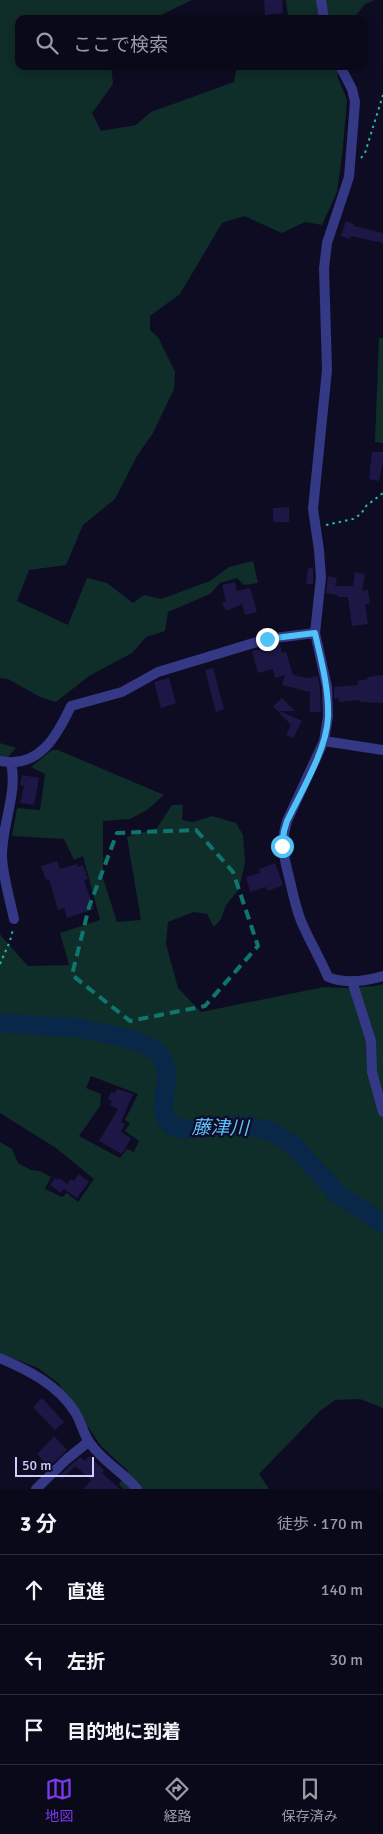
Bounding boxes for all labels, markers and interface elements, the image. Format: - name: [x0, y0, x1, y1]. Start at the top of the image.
- search box: [15, 15, 368, 70]
- icon: search: [33, 29, 61, 57]
- text: ここで検索: [73, 33, 168, 57]
- route end: [256, 628, 279, 651]
- route start: [271, 835, 294, 858]
- water label: 藤津川: [191, 1116, 251, 1141]
- scale bar: [15, 1454, 94, 1477]
- text: 50 m: [22, 1457, 51, 1474]
- text: 3 分: [20, 1511, 57, 1537]
- text: 徒歩 · 170 m: [277, 1514, 363, 1534]
- icon: ahead: [20, 1576, 48, 1604]
- text: 直進: [67, 1580, 105, 1604]
- text: 140 m: [321, 1580, 363, 1600]
- icon: left: [20, 1646, 48, 1674]
- text: 左折: [67, 1650, 105, 1674]
- text: 30 m: [329, 1650, 363, 1670]
- icon: arrive: [20, 1716, 48, 1744]
- text: 目的地に到着: [67, 1720, 181, 1744]
- tab: 地図: [45, 1775, 73, 1825]
- tab: 経路: [163, 1775, 191, 1825]
- tab: 保存済み: [282, 1775, 338, 1825]

